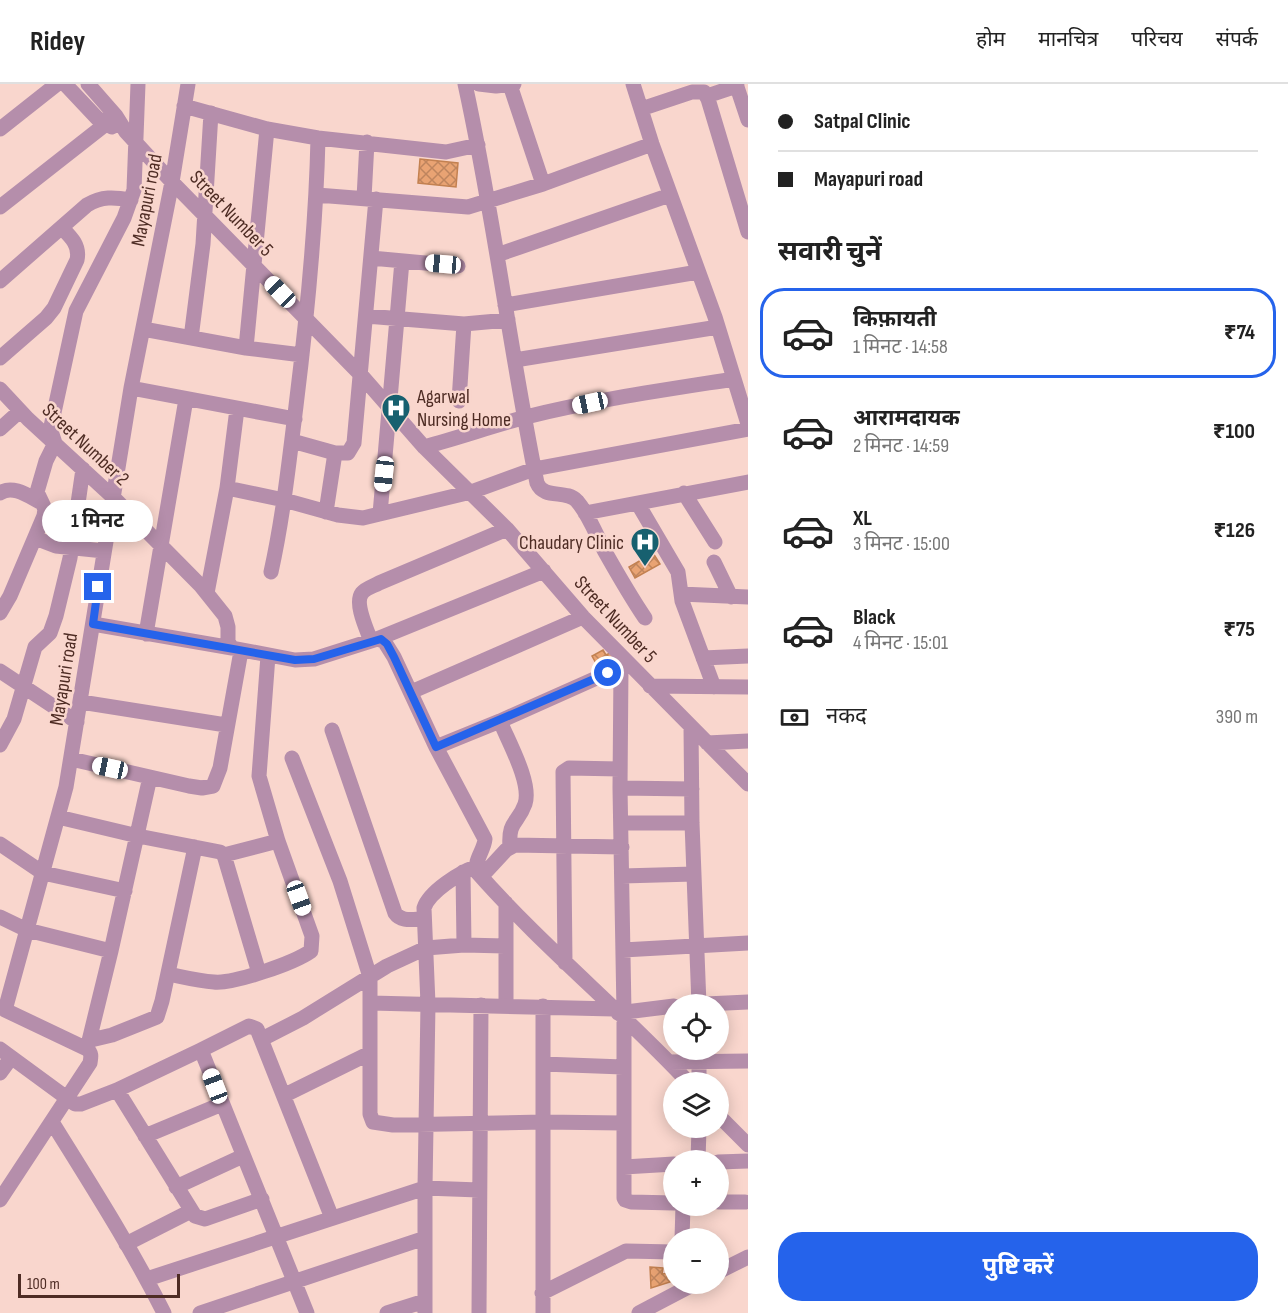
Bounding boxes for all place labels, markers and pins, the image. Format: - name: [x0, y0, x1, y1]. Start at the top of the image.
- place label: Agarwal Nursing Home: [416, 385, 511, 432]
- hospital icon: Agarwal Nursing Home: [380, 392, 412, 434]
- hospital icon: Chaudary Clinic: [629, 526, 661, 568]
- place label: Chaudary Clinic: [519, 531, 624, 555]

